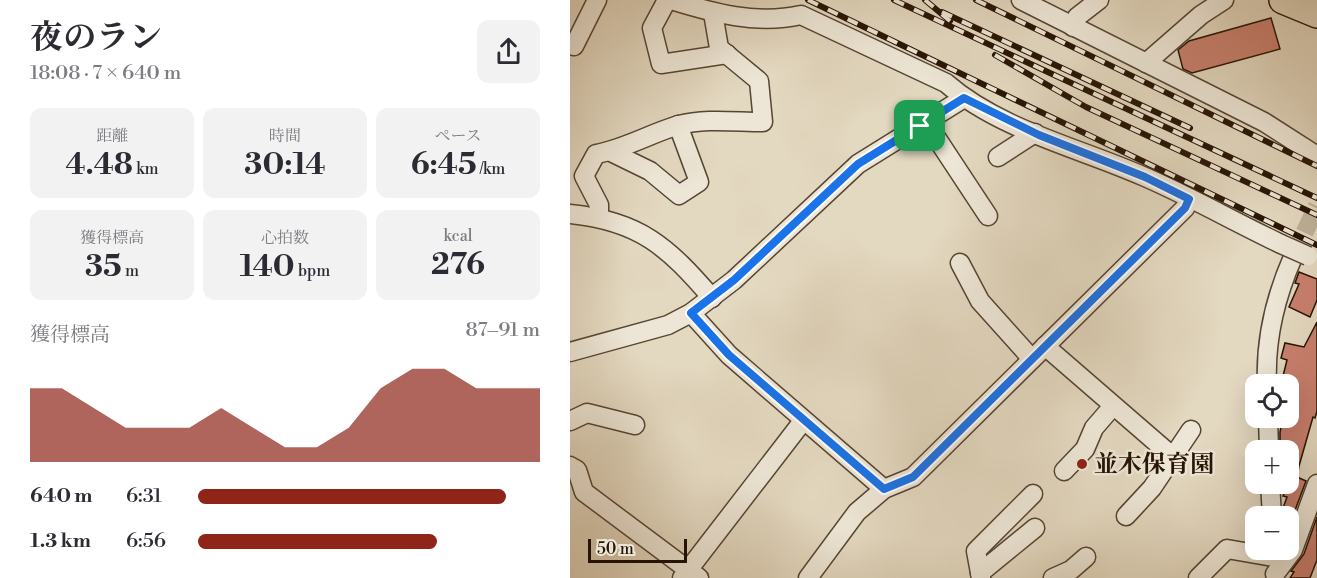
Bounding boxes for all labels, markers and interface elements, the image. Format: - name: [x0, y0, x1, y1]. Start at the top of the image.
- text: 夜のラン: [30, 18, 162, 59]
- button: share: [477, 20, 540, 83]
- text: 18:08 · 7 × 640 m: [30, 61, 181, 86]
- pin: [894, 100, 945, 151]
- icon: arrive: [903, 109, 936, 142]
- text: 距離: [96, 126, 128, 146]
- text: 時間: [269, 126, 301, 146]
- text: ペース: [434, 126, 482, 146]
- text: 4.48: [65, 146, 133, 184]
- text: 30:14: [244, 146, 326, 184]
- text: 6:45: [411, 146, 477, 184]
- text: km: [133, 159, 159, 179]
- text: /km: [477, 159, 505, 179]
- text: kcal: [443, 226, 473, 246]
- text: 獲得標高: [80, 228, 144, 248]
- text: 心拍数: [261, 228, 309, 248]
- text: 276: [431, 246, 485, 284]
- text: 35: [85, 248, 122, 286]
- text: 140: [240, 248, 295, 286]
- text: m: [122, 261, 139, 281]
- text: bpm: [295, 261, 330, 281]
- text: 87–91 m: [465, 318, 540, 343]
- text: 獲得標高: [30, 323, 110, 348]
- map controls: [1245, 374, 1299, 560]
- button: locate: [1245, 374, 1299, 428]
- button: +: [1245, 440, 1299, 494]
- place label: 並木保育園: [1094, 450, 1214, 480]
- marker: 並木保育園: [1075, 457, 1089, 471]
- text: 640 m: [30, 484, 92, 509]
- text: 6:31: [126, 484, 162, 509]
- button: −: [1245, 506, 1299, 560]
- text: 1.3 km: [30, 529, 91, 554]
- text: 6:56: [126, 529, 166, 554]
- scale bar: [588, 536, 687, 564]
- text: 50 m: [597, 539, 634, 559]

